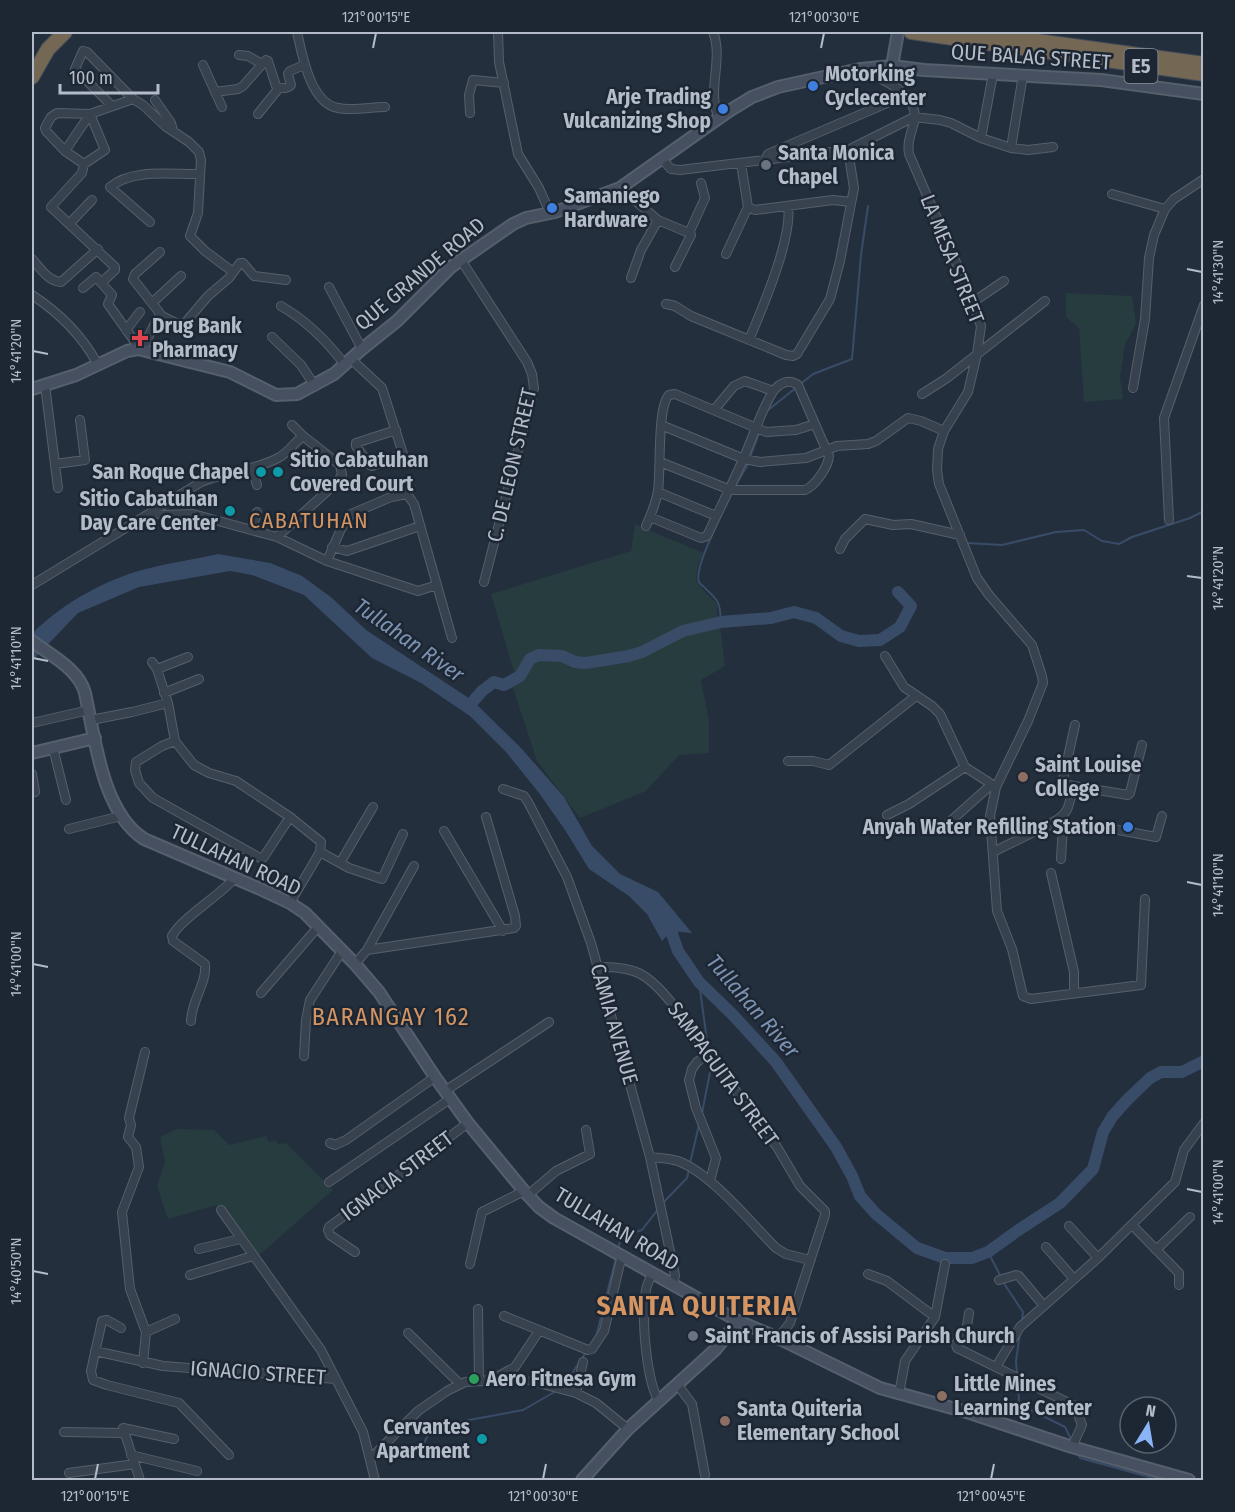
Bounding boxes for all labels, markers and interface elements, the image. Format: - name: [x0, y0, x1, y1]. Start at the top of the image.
- text: 121°00'15"E: [342, 8, 410, 26]
- text: 121°00'30"E: [789, 8, 859, 26]
- street label: QUE BALAG STREET: [950, 38, 1112, 76]
- road number: E5: [1124, 49, 1158, 83]
- scale bar: [60, 57, 158, 95]
- place label: Motorking Cyclecenter: [825, 61, 926, 111]
- text: 100 m: [69, 67, 113, 89]
- marker: Motorking Cyclecenter: [806, 79, 820, 93]
- place label: Arje Trading Vulcanizing Shop: [562, 84, 712, 134]
- marker: Arje Trading Vulcanizing Shop: [716, 102, 730, 116]
- place label: Santa Monica Chapel: [778, 140, 895, 190]
- marker: Santa Monica Chapel: [759, 158, 773, 172]
- place label: Samaniego Hardware: [564, 183, 660, 233]
- street label: LA MESA STREET: [914, 191, 990, 327]
- marker: Samaniego Hardware: [545, 201, 559, 215]
- street label: QUE GRANDE ROAD: [350, 212, 490, 336]
- text: 14°41'30"N: [1209, 240, 1227, 304]
- place label: Drug Bank Pharmacy: [152, 313, 242, 363]
- text: 14°41'20"N: [7, 319, 25, 383]
- marker: Drug Bank Pharmacy: [133, 331, 147, 345]
- street label: C. DE LEON STREET: [482, 385, 542, 545]
- place label: Sitio Cabatuhan Covered Court: [290, 447, 428, 497]
- place label: San Roque Chapel: [92, 459, 249, 485]
- marker: San Roque Chapel: [254, 465, 268, 479]
- marker: Sitio Cabatuhan Covered Court: [271, 465, 285, 479]
- place label: Sitio Cabatuhan Day Care Center: [80, 486, 218, 536]
- marker: Sitio Cabatuhan Day Care Center: [223, 504, 237, 518]
- district label: CABATUHAN: [249, 507, 369, 534]
- text: 14°41'20"N: [1209, 546, 1227, 610]
- water label: Tullahan River: [349, 592, 470, 689]
- text: 14°41'10"N: [7, 626, 25, 690]
- place label: Saint Louise College: [1035, 752, 1142, 802]
- marker: Saint Louise College: [1016, 770, 1030, 784]
- place label: Anyah Water Refilling Station: [862, 814, 1116, 840]
- street label: TULLAHAN ROAD: [167, 818, 305, 902]
- marker: Anyah Water Refilling Station: [1121, 820, 1135, 834]
- text: 14°41'10"N: [1209, 853, 1227, 917]
- text: 14°41'00"N: [7, 931, 25, 997]
- water label: Tullahan River: [701, 949, 806, 1064]
- street label: CAMIA AVENUE: [584, 961, 644, 1087]
- street label: SAMPAGUITA STREET: [662, 997, 784, 1151]
- district label: BARANGAY 162: [312, 1003, 470, 1031]
- street label: IGNACIA STREET: [336, 1125, 458, 1227]
- text: 14°41'00"N: [1209, 1159, 1227, 1225]
- street label: TULLAHAN ROAD: [550, 1182, 684, 1276]
- text: 14°40'50"N: [7, 1237, 25, 1305]
- district label: SANTA QUITERIA: [596, 1290, 798, 1322]
- place label: Saint Francis of Assisi Parish Church: [705, 1323, 1015, 1349]
- marker: Saint Francis of Assisi Parish Church: [686, 1329, 700, 1343]
- street label: IGNACIO STREET: [189, 1355, 327, 1391]
- place label: Aero Fitnesa Gym: [485, 1366, 636, 1392]
- place label: Little Mines Learning Center: [954, 1371, 1092, 1421]
- marker: Aero Fitnesa Gym: [467, 1372, 481, 1386]
- marker: Little Mines Learning Center: [935, 1389, 949, 1403]
- north arrow: [1118, 1395, 1178, 1455]
- place label: Santa Quiteria Elementary School: [737, 1396, 900, 1446]
- text: N: [1144, 1401, 1157, 1421]
- place label: Cervantes Apartment: [376, 1414, 471, 1464]
- marker: Santa Quiteria Elementary School: [718, 1414, 732, 1428]
- marker: Cervantes Apartment: [475, 1432, 489, 1446]
- text: 121°00'15"E: [61, 1487, 129, 1505]
- text: 121°00'30"E: [508, 1487, 578, 1505]
- text: 121°00'45"E: [956, 1487, 1026, 1505]

